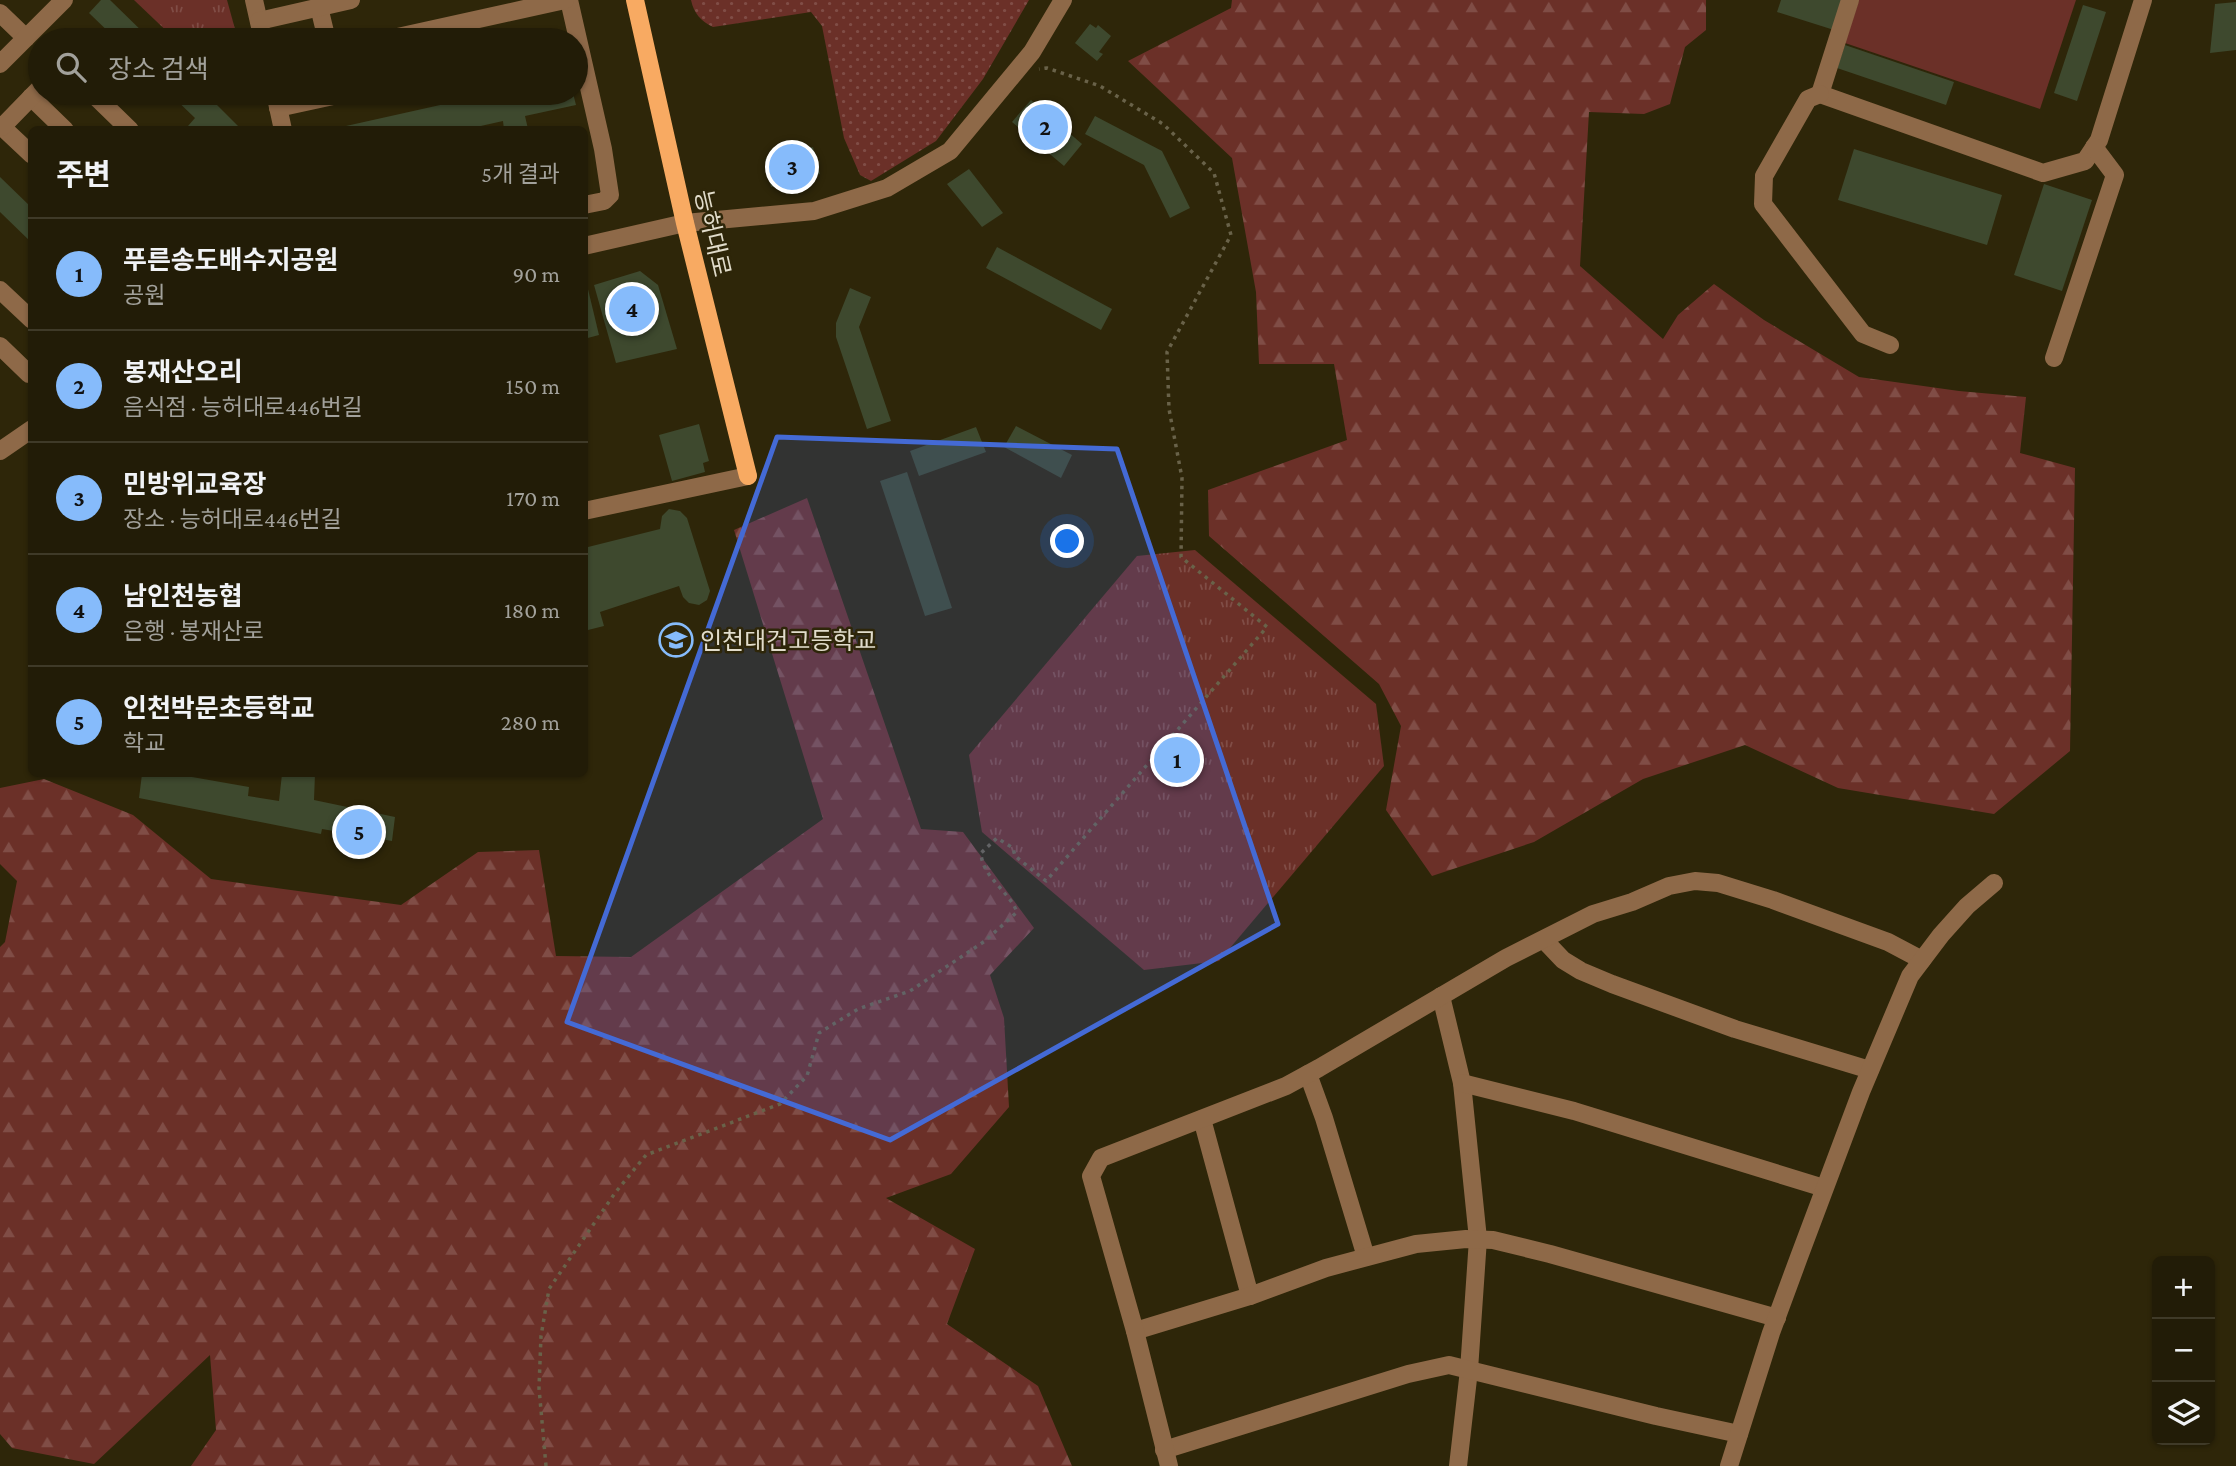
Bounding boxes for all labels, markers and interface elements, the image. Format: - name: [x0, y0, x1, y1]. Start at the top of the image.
- search box: [28, 28, 588, 105]
- icon: search: [52, 48, 90, 86]
- text: 장소 검색: [108, 55, 209, 84]
- pin: 2: [1022, 101, 1068, 153]
- pin: 3: [769, 141, 815, 193]
- text: 주변: [56, 158, 111, 191]
- text: 5개 결과: [481, 161, 560, 187]
- street label: 능허대로: [690, 187, 736, 279]
- text: 푸른송도배수지공원: [123, 246, 338, 275]
- text: 1: [75, 261, 83, 287]
- text: 90 m: [513, 261, 560, 287]
- text: 공원: [123, 282, 165, 308]
- pin: 4: [609, 283, 655, 335]
- text: 봉재산오리: [123, 358, 243, 387]
- text: 2: [73, 373, 85, 399]
- text: 150 m: [506, 373, 560, 399]
- text: 음식점 · 능허대로446번길: [123, 394, 363, 420]
- text: 민방위교육장: [123, 470, 267, 499]
- text: 3: [73, 485, 85, 511]
- text: 170 m: [506, 485, 560, 511]
- text: 장소 · 능허대로446번길: [123, 506, 342, 532]
- your location: [1050, 524, 1084, 558]
- text: 남인천농협: [123, 582, 243, 611]
- text: 4: [73, 597, 85, 623]
- text: 180 m: [504, 597, 560, 623]
- text: 은행 · 봉재산로: [123, 618, 264, 644]
- school or university icon: 인천대건고등학교: [657, 621, 695, 659]
- place label: 인천대건고등학교: [700, 627, 877, 654]
- text: 인천박문초등학교: [123, 694, 314, 723]
- text: 5: [73, 709, 85, 735]
- text: 280 m: [501, 709, 560, 735]
- text: 학교: [123, 730, 165, 756]
- pin: 1: [1154, 734, 1200, 786]
- pin: 5: [336, 806, 382, 858]
- map controls: [2152, 1256, 2215, 1445]
- button: +: [2152, 1256, 2215, 1319]
- button: −: [2152, 1319, 2215, 1382]
- button: layers: [2152, 1382, 2215, 1445]

